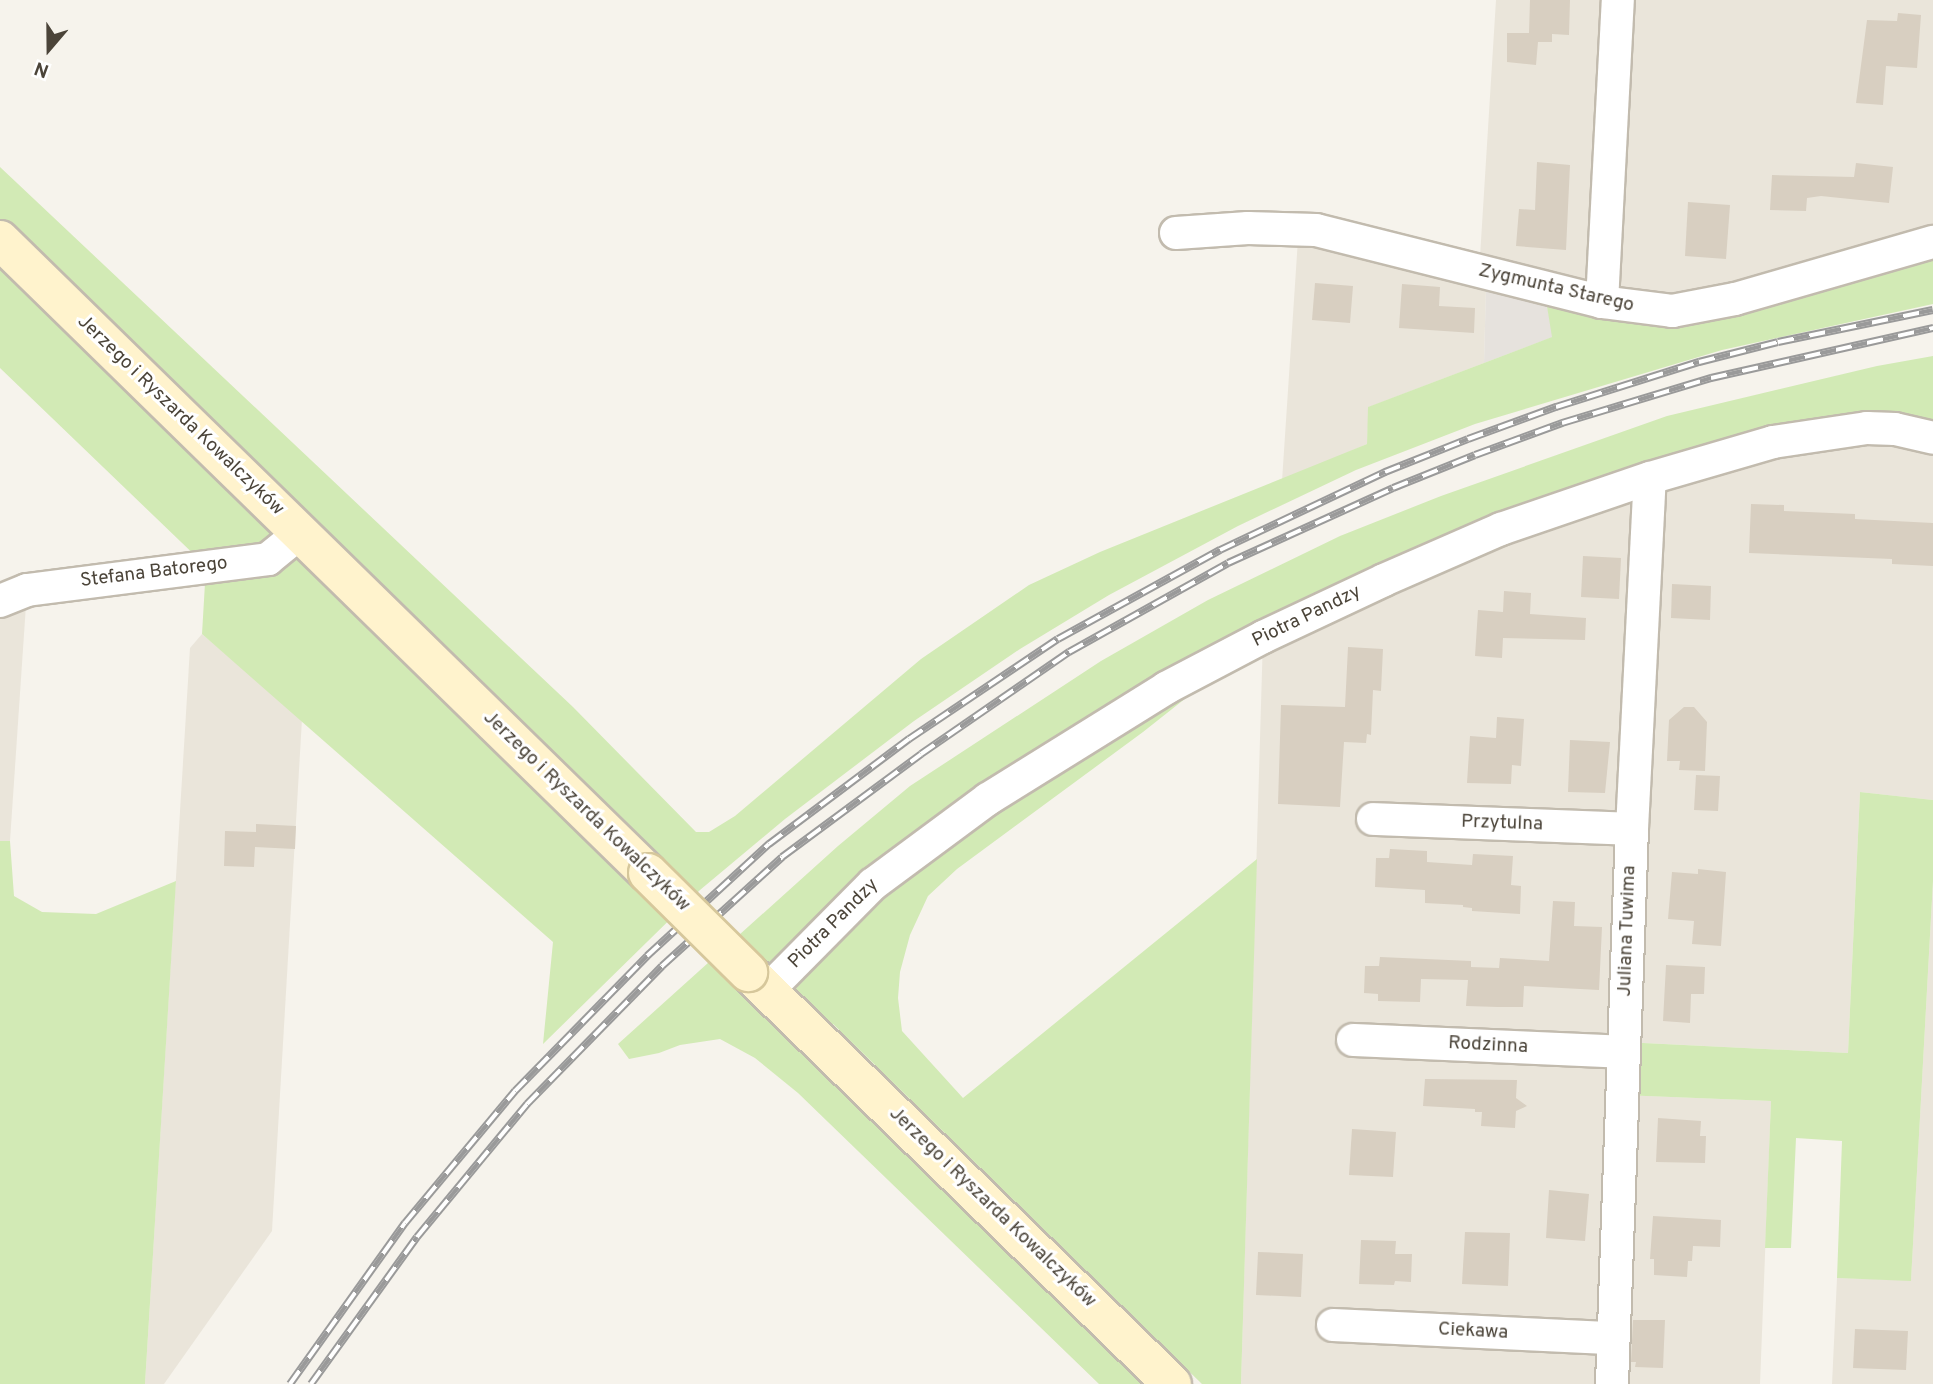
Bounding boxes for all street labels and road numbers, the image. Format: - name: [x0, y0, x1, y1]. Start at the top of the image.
- street label: Zygmunta Starego: [1476, 260, 1636, 318]
- street label: Jerzego i Ryszarda Kowalczyków: [72, 311, 288, 521]
- street label: Stefana Batorego: [79, 553, 229, 593]
- street label: Piotra Pandzy: [1249, 581, 1365, 653]
- street label: Jerzego i Ryszarda Kowalczyków: [478, 707, 694, 917]
- street label: Przytulna: [1461, 811, 1543, 837]
- street label: Juliana Tuwima: [1614, 865, 1642, 997]
- street label: Piotra Pandzy: [784, 874, 884, 974]
- street label: Rodzinna: [1448, 1033, 1528, 1059]
- street label: Jerzego i Ryszarda Kowalczyków: [884, 1103, 1100, 1313]
- street label: Ciekawa: [1437, 1319, 1509, 1345]

